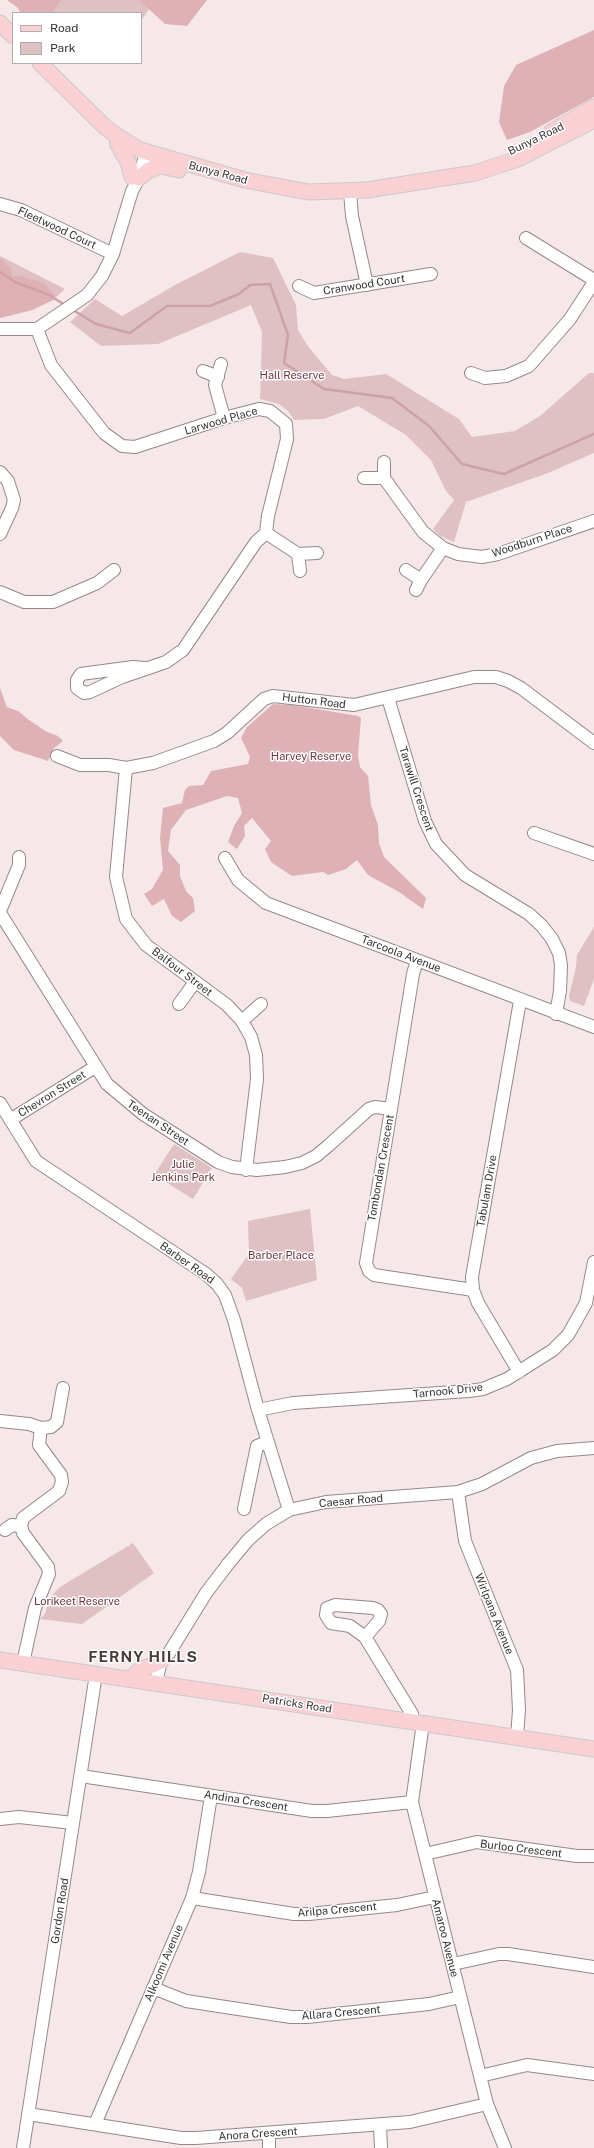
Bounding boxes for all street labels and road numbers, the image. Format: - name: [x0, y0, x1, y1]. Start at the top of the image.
- street label: Bunya Road: [506, 120, 566, 158]
- street label: Bunya Road: [187, 159, 249, 187]
- street label: Fleetwood Court: [16, 204, 98, 252]
- street label: Cranwood Court: [322, 272, 406, 298]
- street label: Larwood Place: [183, 404, 259, 438]
- street label: Woodburn Place: [490, 522, 574, 560]
- street label: Hutton Road: [281, 691, 347, 711]
- street label: Tarawill Crescent: [396, 745, 436, 833]
- street label: Tarcoola Avenue: [359, 933, 443, 975]
- street label: Balfour Street: [149, 945, 215, 999]
- street label: Chevron Street: [16, 1068, 88, 1120]
- street label: Teenan Street: [125, 1097, 191, 1149]
- street label: Tombondan Crescent: [365, 1113, 397, 1223]
- street label: Tabulam Drive: [474, 1154, 500, 1228]
- street label: Barber Road: [157, 1239, 217, 1287]
- street label: Tarnook Drive: [412, 1381, 484, 1401]
- street label: Caesar Road: [318, 1492, 384, 1510]
- street label: Wirlpana Avenue: [472, 1572, 516, 1656]
- street label: Patricks Road: [261, 1692, 333, 1716]
- street label: Andina Crescent: [203, 1788, 289, 1814]
- street label: Burloo Crescent: [479, 1837, 563, 1861]
- street label: Gordon Road: [48, 1877, 72, 1945]
- street label: Amaroo Avenue: [429, 1897, 461, 1979]
- street label: Arilpa Crescent: [297, 1900, 377, 1920]
- street label: Alkoomi Avenue: [142, 1923, 186, 2003]
- street label: Allara Crescent: [301, 2003, 381, 2023]
- street label: Anora Crescent: [218, 2125, 298, 2143]

